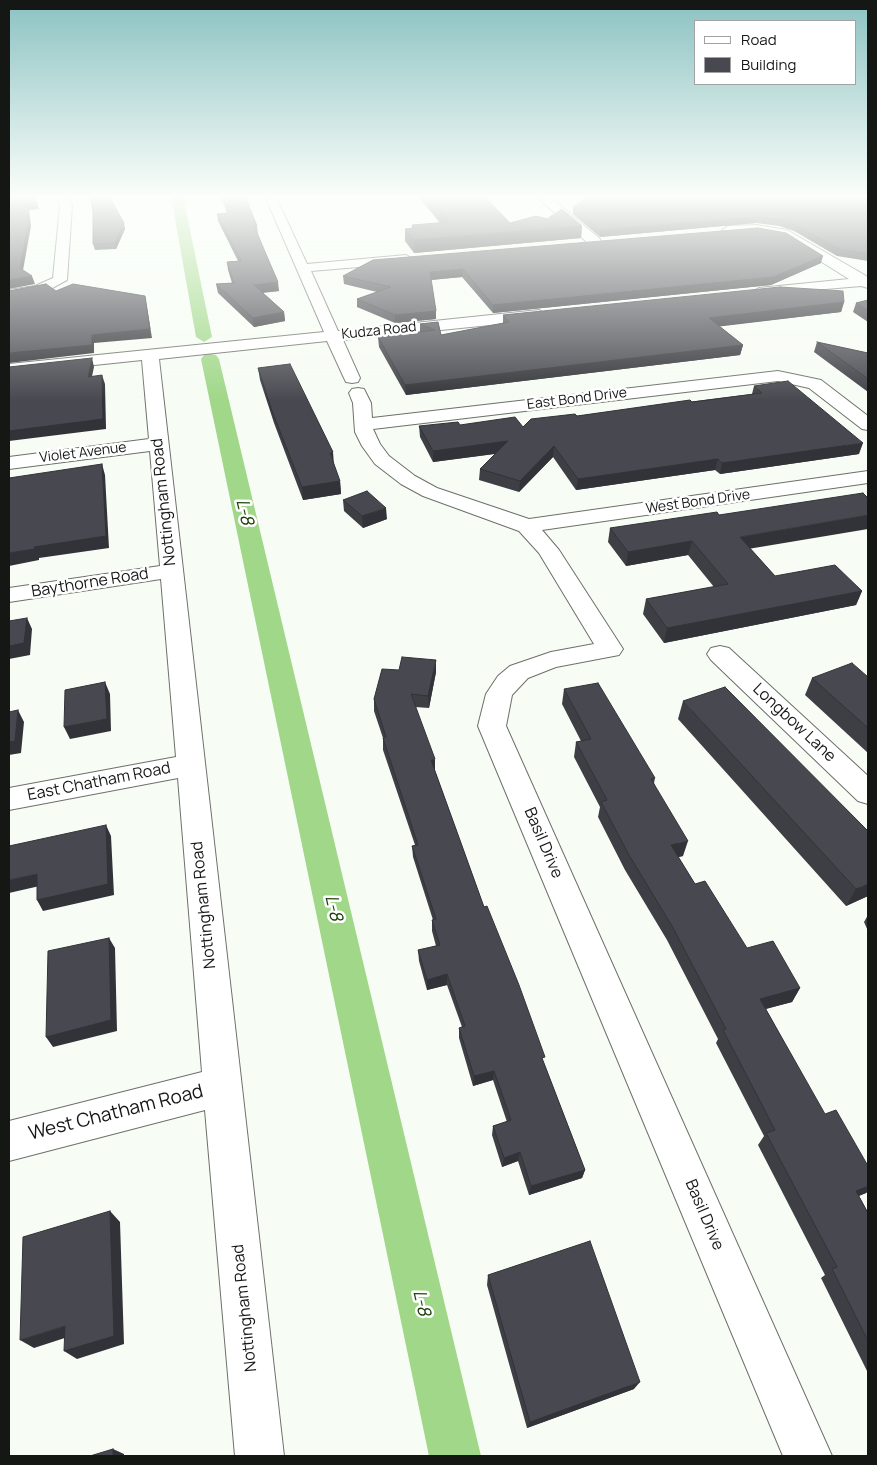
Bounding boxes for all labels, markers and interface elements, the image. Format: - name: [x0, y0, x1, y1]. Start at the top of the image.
- legend: [694, 20, 857, 85]
- text: Road: [741, 29, 777, 50]
- text: Building: [741, 54, 796, 75]
- street label: Kudza Road: [341, 319, 417, 343]
- street label: East Bond Drive: [526, 385, 628, 413]
- street label: Nottingham Road: [148, 437, 180, 567]
- street label: Violet Avenue: [39, 439, 127, 467]
- street label: West Bond Drive: [645, 486, 751, 518]
- water label: L-8: [231, 497, 257, 527]
- street label: Baythorne Road: [30, 564, 150, 602]
- street label: Longbow Lane: [748, 680, 840, 766]
- street label: East Chatham Road: [26, 759, 172, 805]
- street label: Basil Drive: [519, 805, 567, 881]
- street label: Nottingham Road: [188, 840, 220, 970]
- water label: L-8: [320, 893, 346, 923]
- street label: West Chatham Road: [26, 1080, 206, 1146]
- street label: Basil Drive: [680, 1177, 728, 1253]
- street label: Nottingham Road: [229, 1243, 261, 1373]
- water label: L-8: [408, 1288, 434, 1318]

